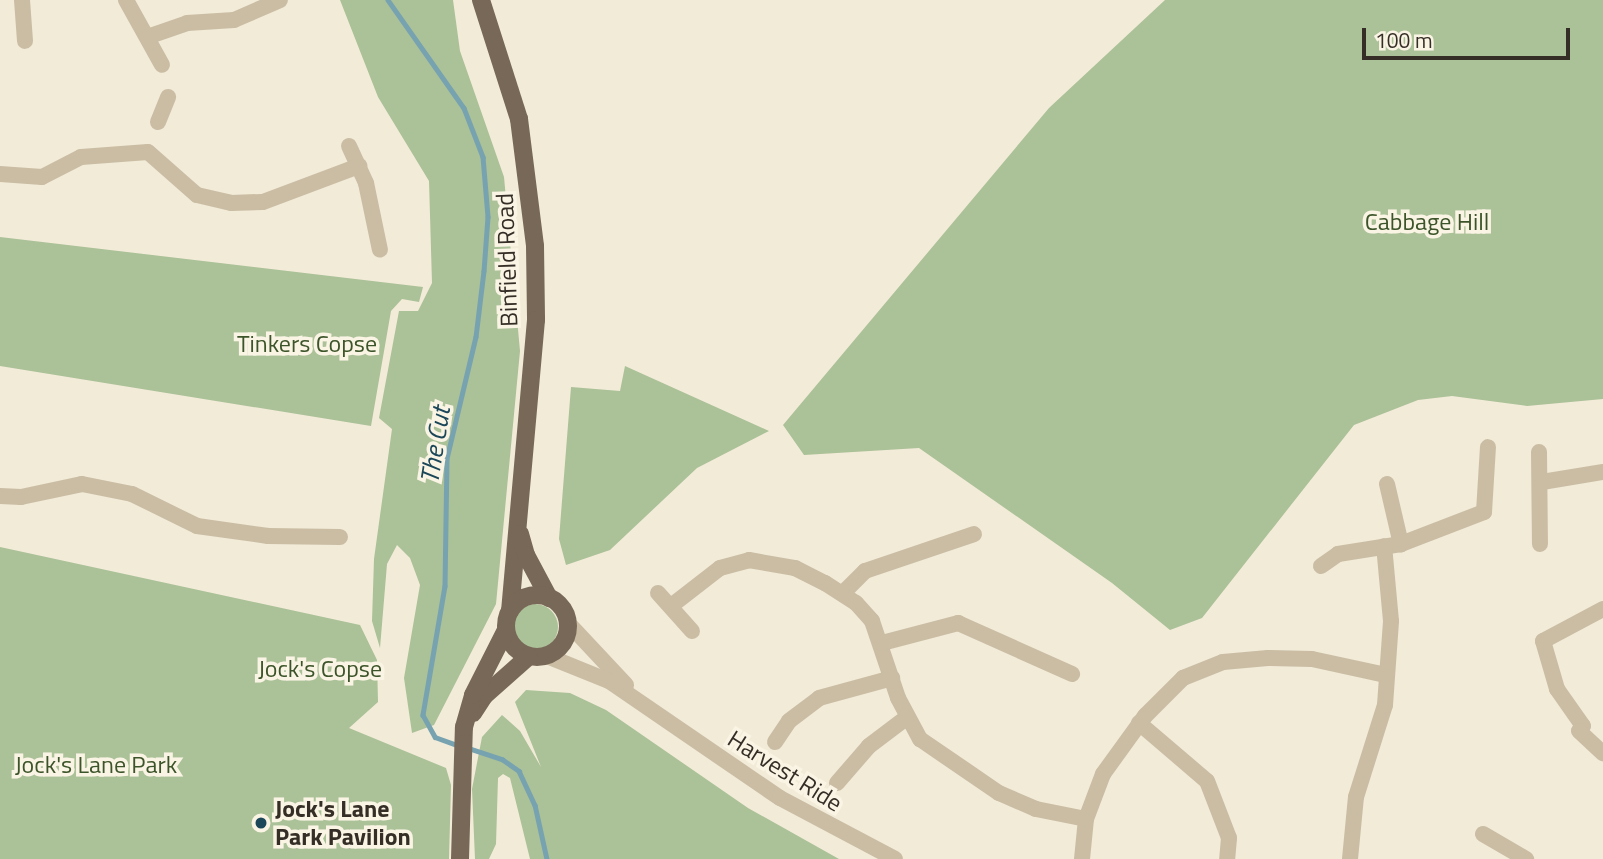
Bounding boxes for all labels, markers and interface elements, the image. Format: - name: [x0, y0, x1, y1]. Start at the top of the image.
- scale bar: [1365, 14, 1573, 58]
- text: 100 m: [1375, 24, 1432, 56]
- street label: Binfield Road: [490, 193, 524, 327]
- park label: Cabbage Hill: [1365, 208, 1489, 236]
- park label: Tinkers Copse: [237, 330, 377, 358]
- water label: The Cut: [414, 405, 456, 485]
- park label: Jock's Copse: [258, 655, 382, 683]
- street label: Harvest Ride: [722, 724, 848, 818]
- park label: Jock's Lane Park: [15, 751, 177, 779]
- place label: Jock's Lane Park Pavilion: [275, 795, 411, 851]
- marker: Jock's Lane Park Pavilion: [253, 815, 269, 831]

